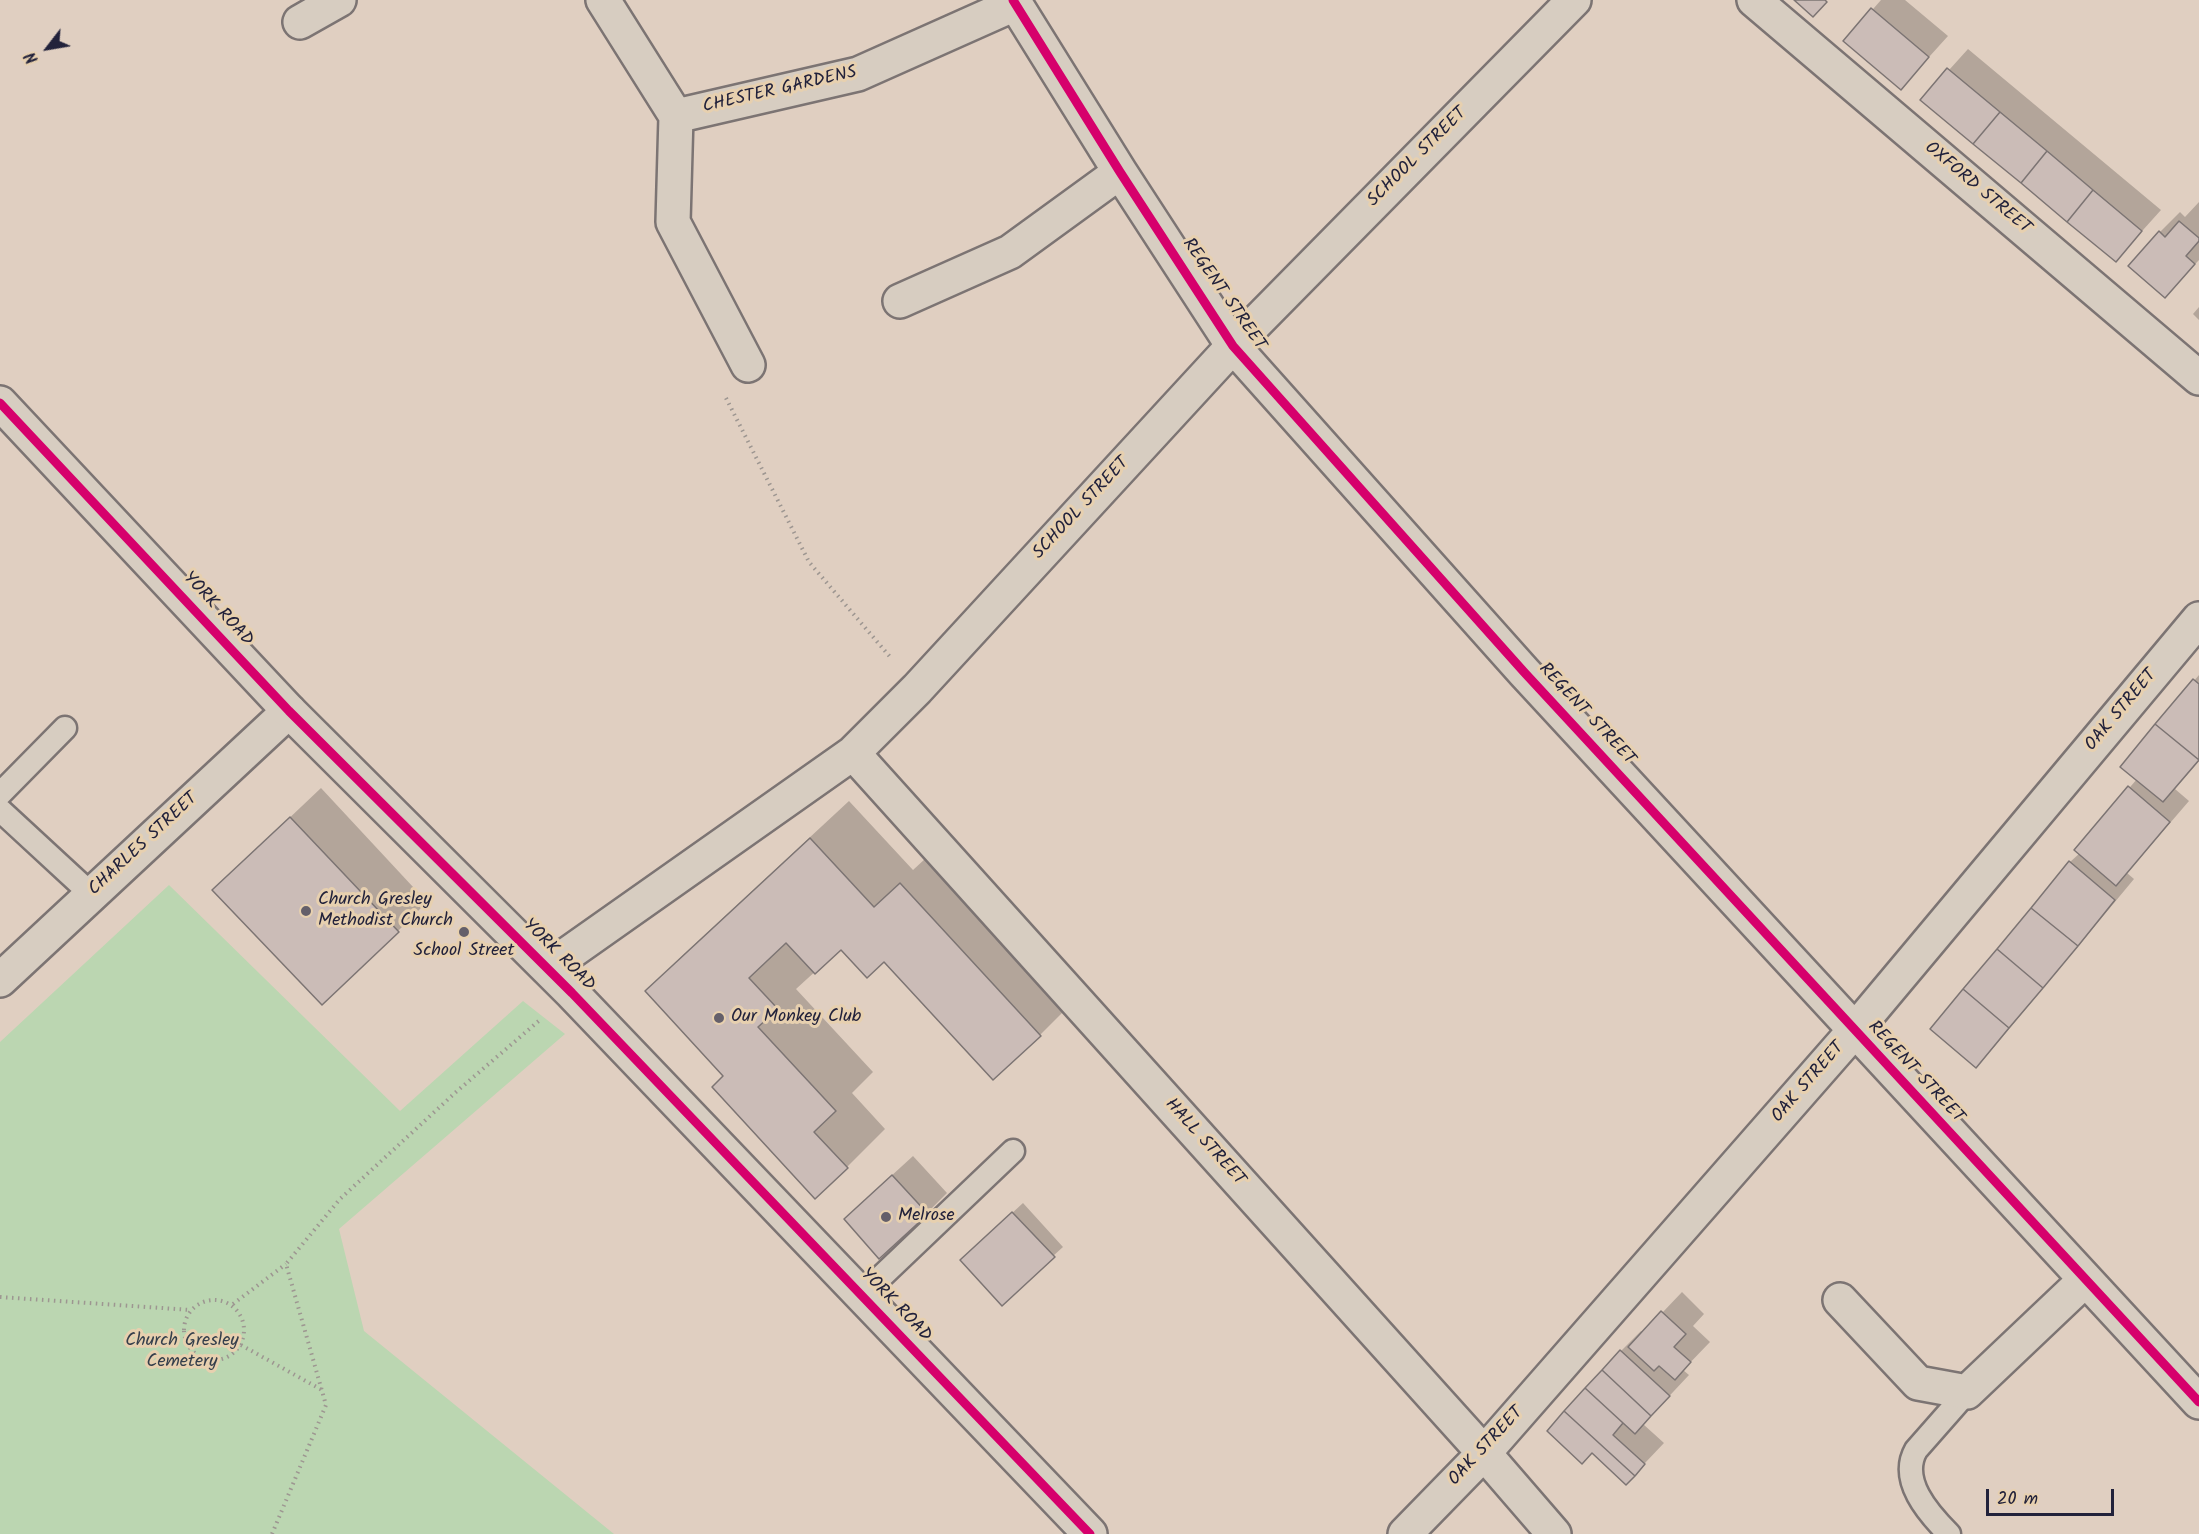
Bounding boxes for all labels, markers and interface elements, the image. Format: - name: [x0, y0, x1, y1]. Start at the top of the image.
- north arrow: [18, 18, 78, 78]
- text: N: [19, 47, 45, 68]
- street label: CHESTER GARDENS: [701, 63, 859, 119]
- street label: SCHOOL STREET: [1364, 104, 1472, 212]
- street label: OXFORD STREET: [1919, 138, 2035, 240]
- street label: REGENT STREET: [1176, 235, 1270, 355]
- street label: SCHOOL STREET: [1029, 453, 1135, 565]
- street label: YORK ROAD: [177, 568, 257, 652]
- street label: REGENT STREET: [1533, 659, 1639, 771]
- street label: OAK STREET: [2082, 666, 2162, 756]
- street label: CHARLES STREET: [85, 789, 203, 901]
- place label: Church Gresley Methodist Church: [318, 890, 453, 932]
- marker: Church Gresley Methodist Church: [299, 904, 313, 918]
- street label: YORK ROAD: [517, 915, 599, 997]
- marker: School Street: [457, 925, 471, 939]
- place label: School Street: [414, 941, 514, 963]
- place label: Our Monkey Club: [731, 1007, 861, 1029]
- marker: Our Monkey Club: [712, 1011, 726, 1025]
- street label: REGENT STREET: [1862, 1017, 1968, 1129]
- street label: OAK STREET: [1768, 1038, 1850, 1128]
- street label: HALL STREET: [1159, 1095, 1249, 1191]
- place label: Melrose: [898, 1206, 955, 1228]
- marker: Melrose: [879, 1210, 893, 1224]
- street label: YORK ROAD: [855, 1265, 935, 1347]
- park label: Church Gresley Cemetery: [125, 1331, 239, 1374]
- street label: OAK STREET: [1445, 1403, 1529, 1491]
- scale bar: [1989, 1477, 2116, 1515]
- text: 20 m: [1997, 1485, 2038, 1514]

